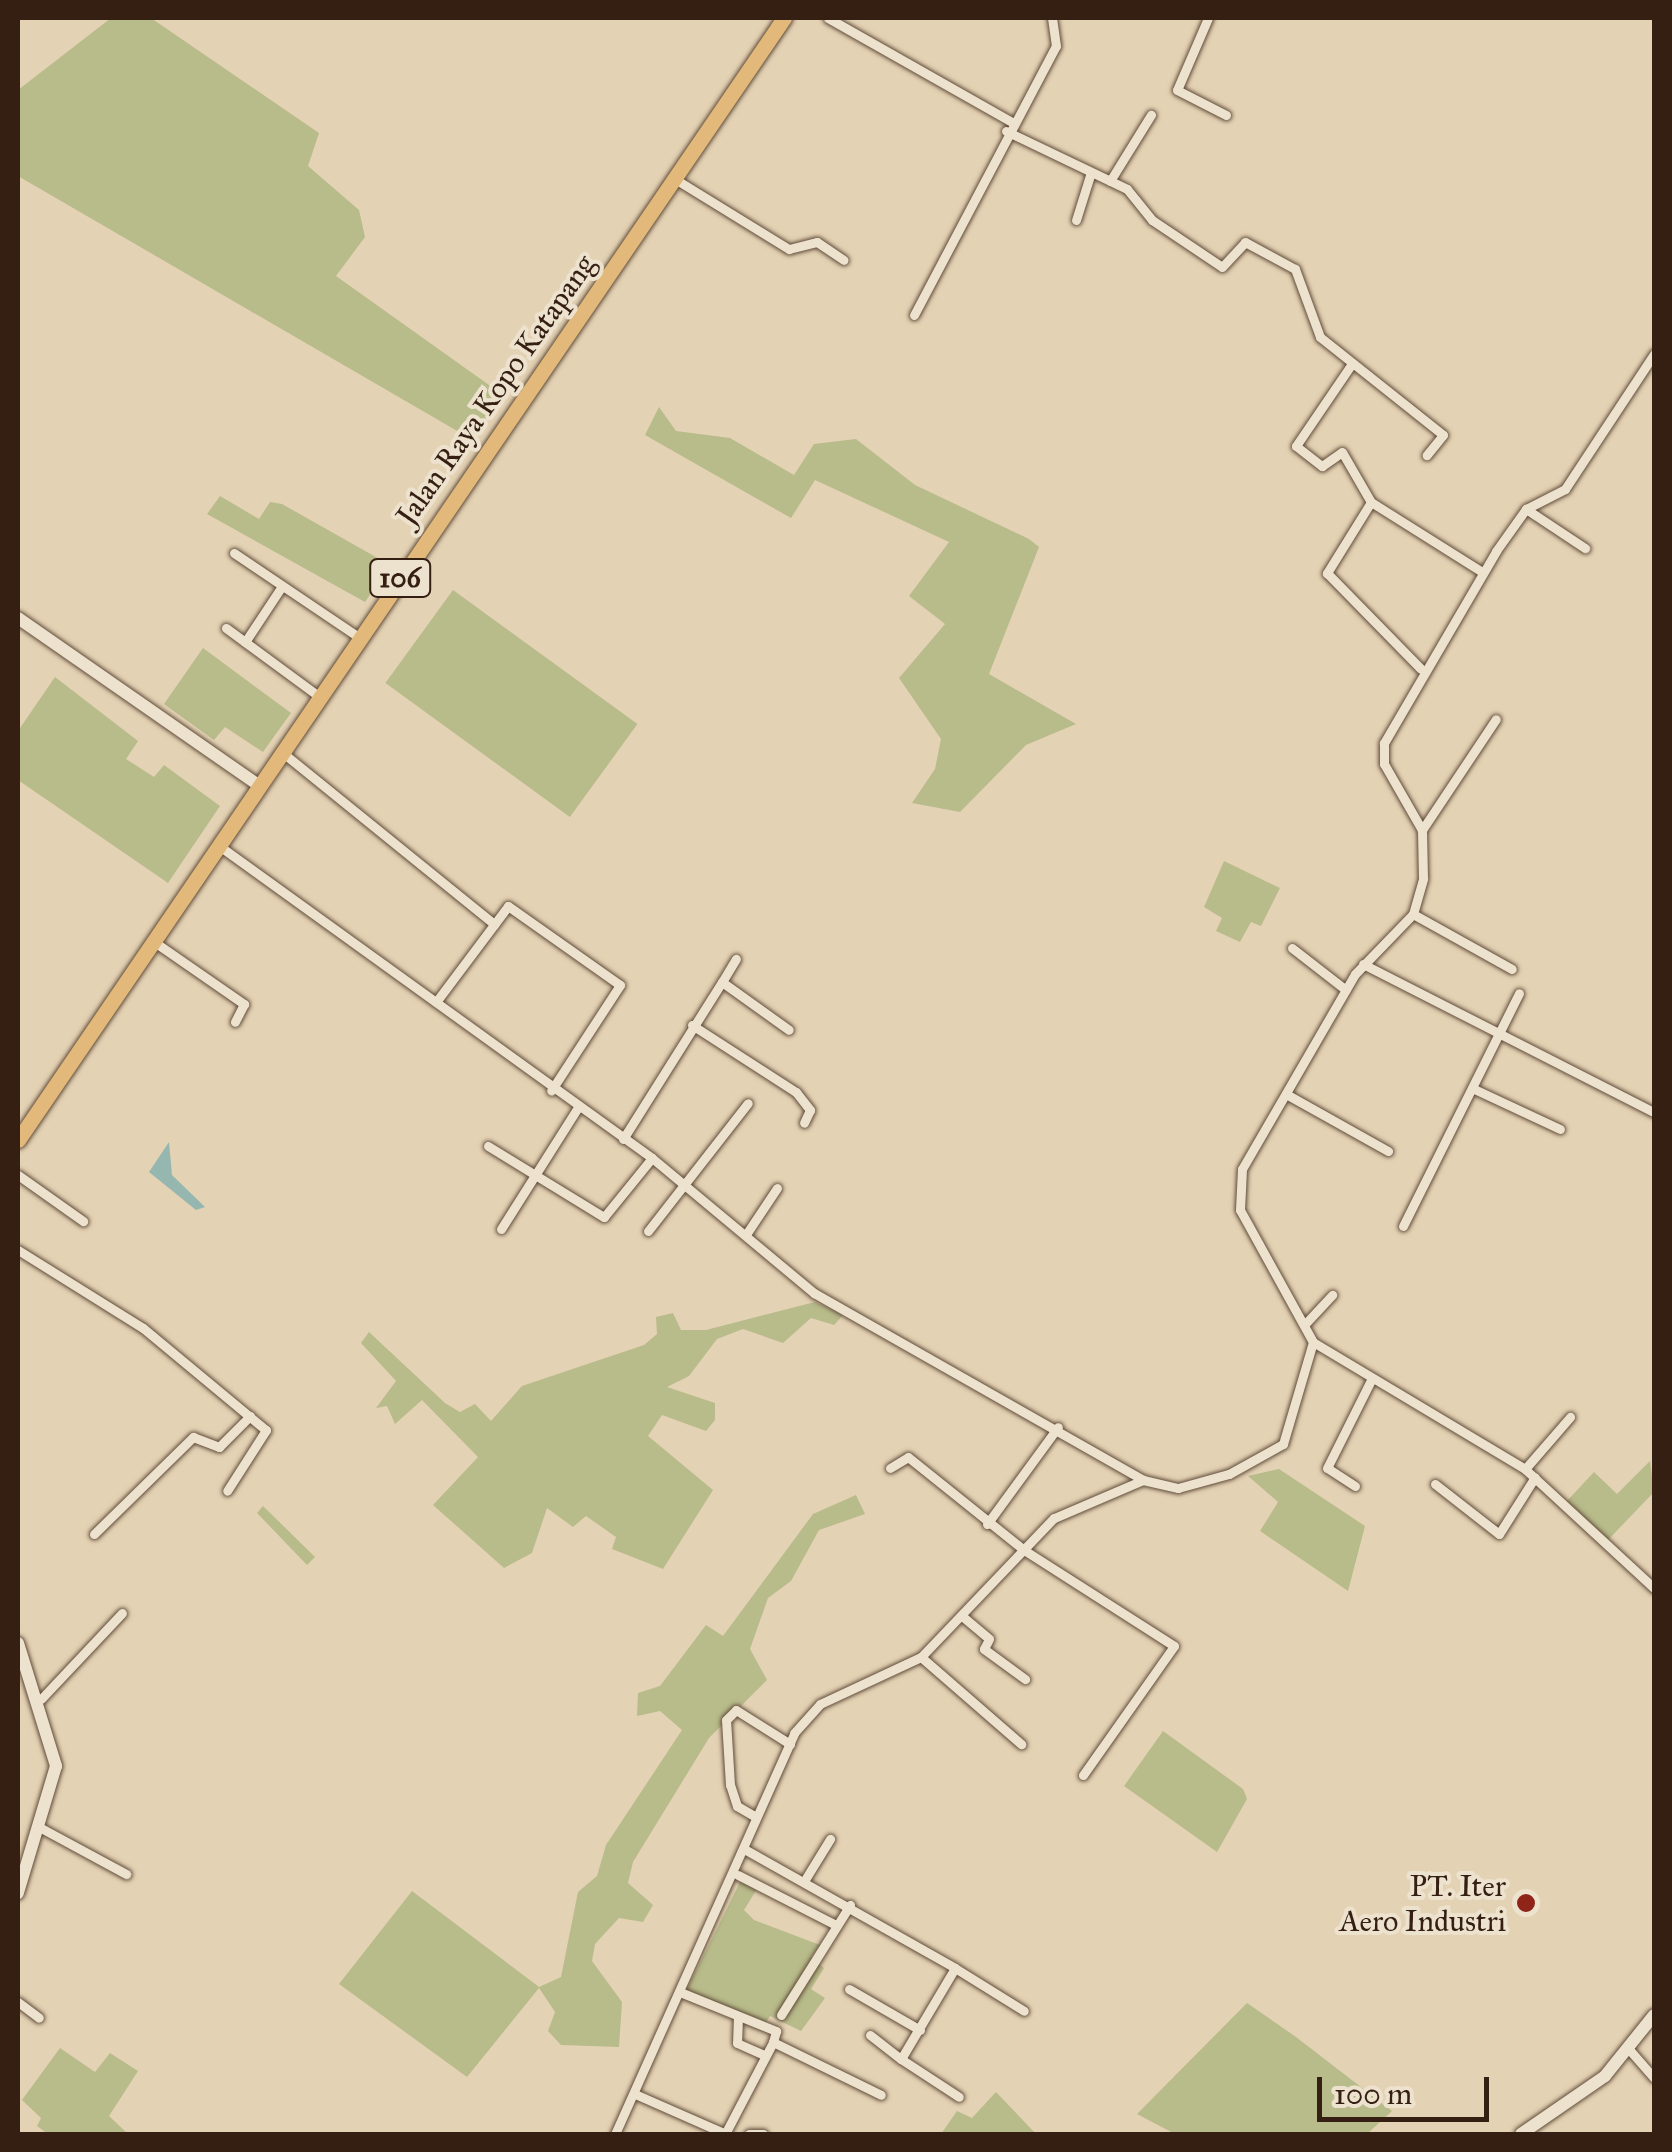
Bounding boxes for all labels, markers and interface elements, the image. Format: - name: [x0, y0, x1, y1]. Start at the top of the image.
- street label: Jalan Raya Kopo Katapang: [389, 248, 603, 532]
- road number: 106: [368, 555, 432, 601]
- place label: PT. Iter Aero Industri: [1339, 1868, 1506, 1938]
- marker: PT. Iter Aero Industri: [1515, 1892, 1537, 1914]
- scale bar: [1322, 2057, 1494, 2119]
- text: 100 m: [1334, 2076, 1412, 2112]

